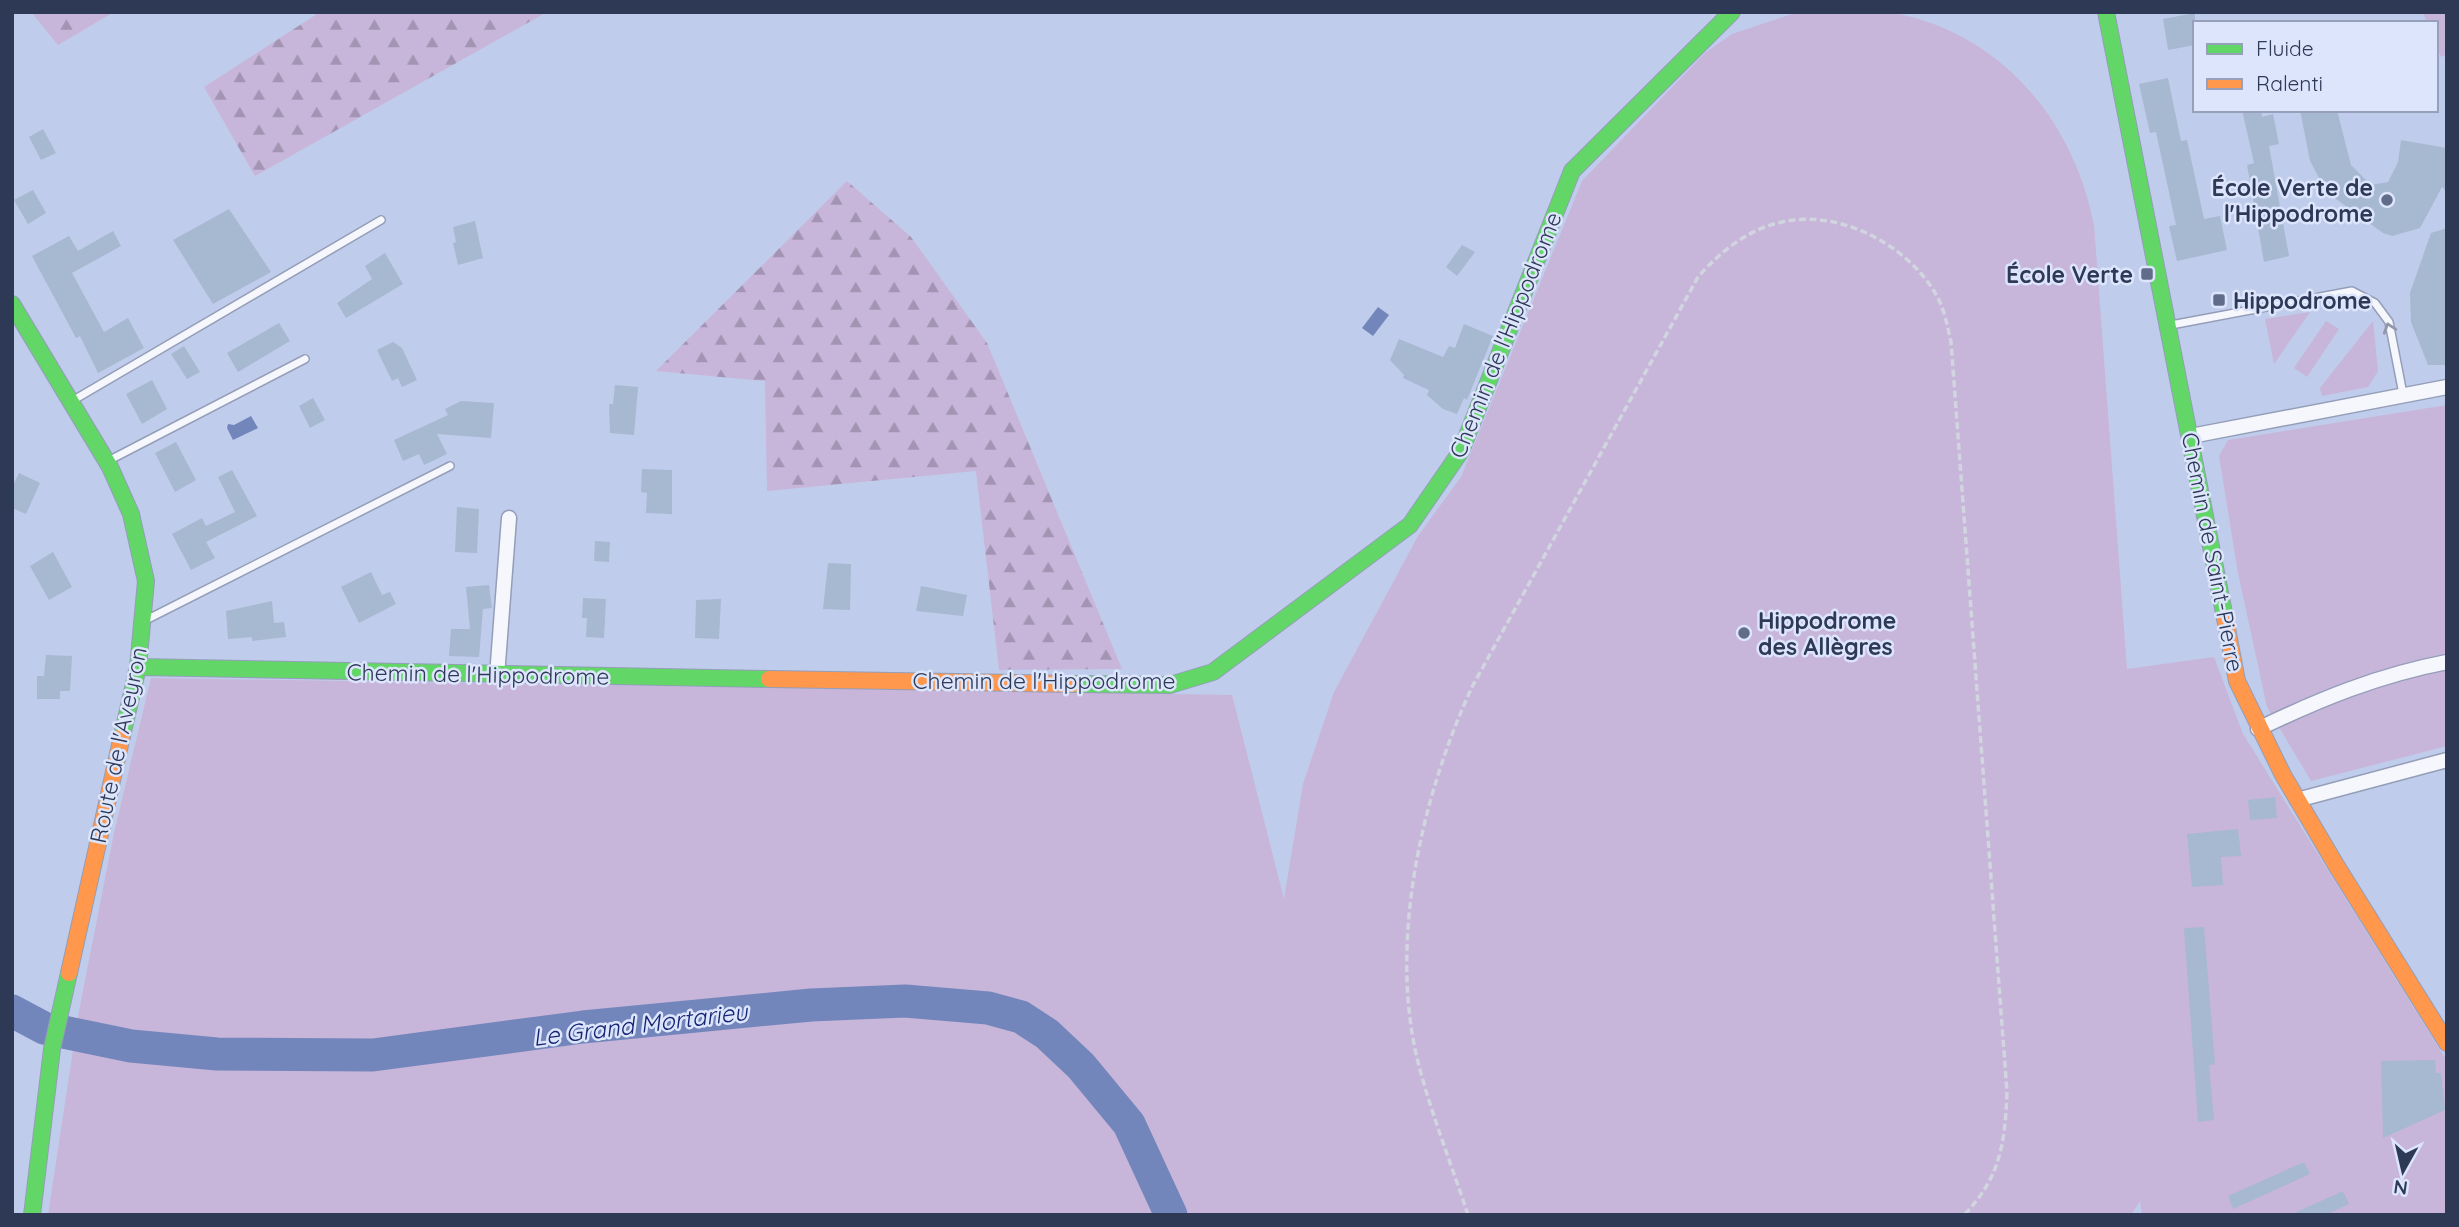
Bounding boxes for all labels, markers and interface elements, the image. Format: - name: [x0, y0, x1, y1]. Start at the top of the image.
- legend: [2193, 21, 2438, 112]
- text: Fluide: [2256, 35, 2314, 61]
- text: Ralenti: [2256, 70, 2323, 96]
- place label: École Verte de l'Hippodrome: [2212, 173, 2373, 228]
- marker: École Verte de l'Hippodrome: [2379, 192, 2395, 208]
- street label: Chemin de l'Hippodrome: [1442, 208, 1568, 462]
- place label: École Verte: [2006, 260, 2133, 289]
- marker: École Verte: [2139, 266, 2155, 282]
- place label: Hippodrome: [2233, 286, 2371, 315]
- marker: Hippodrome: [2211, 292, 2227, 308]
- one-way arrow: [2382, 322, 2397, 334]
- street label: Chemin de Saint-Pierre: [2176, 430, 2250, 674]
- place label: Hippodrome des Allègres: [1758, 606, 1896, 661]
- marker: Hippodrome des Allègres: [1736, 625, 1752, 641]
- street label: Route de l'Aveyron: [83, 644, 153, 846]
- street label: Chemin de l'Hippodrome: [346, 657, 610, 691]
- street label: Chemin de l'Hippodrome: [913, 666, 1175, 695]
- water label: Le Grand Mortarieu: [531, 996, 750, 1052]
- north arrow: [2368, 1136, 2438, 1206]
- text: N: [2392, 1175, 2409, 1201]

